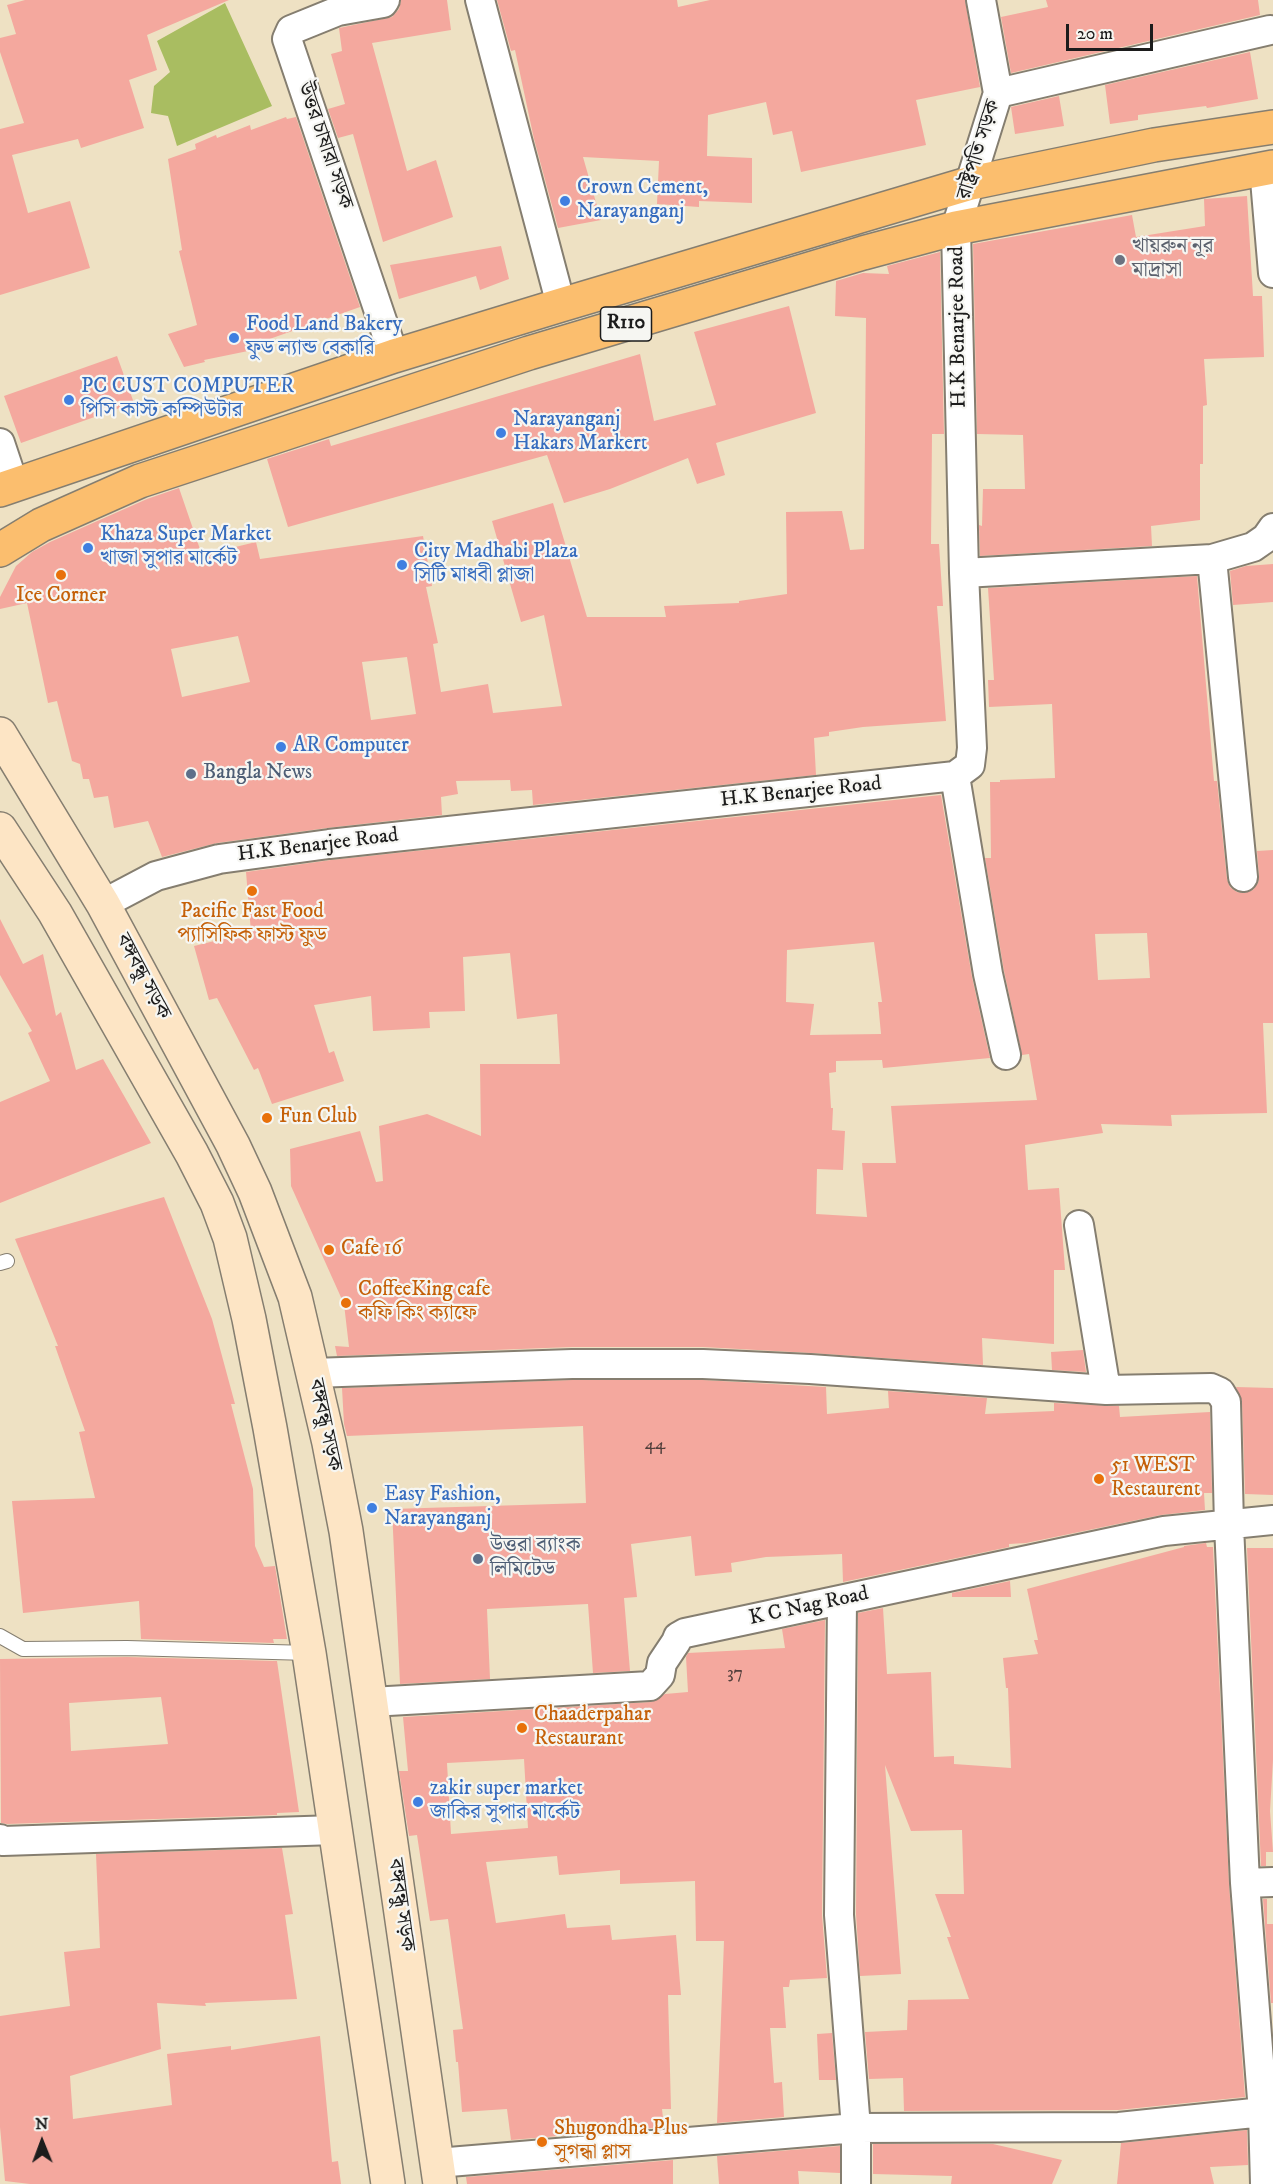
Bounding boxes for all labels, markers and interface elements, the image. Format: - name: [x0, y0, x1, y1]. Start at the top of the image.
- scale bar: [1069, 12, 1156, 50]
- text: 20 m: [1077, 23, 1113, 45]
- street label: উত্তর চাষারা সড়ক: [291, 79, 357, 213]
- street label: রাষ্ট্রপতি সড়ক: [953, 97, 1007, 203]
- place label: Crown Cement, Narayanganj: [577, 176, 708, 226]
- marker: Crown Cement, Narayanganj: [558, 194, 572, 208]
- place label: খায়রুন নূর মাদ্রাসা: [1132, 235, 1213, 285]
- street label: H.K Benarjee Road: [945, 246, 973, 408]
- marker: খায়রুন নূর মাদ্রাসা: [1113, 253, 1127, 267]
- road number: R110: [600, 307, 652, 341]
- place label: Food Land Bakery ফুড ল্যান্ড বেকারি: [246, 313, 402, 363]
- marker: Food Land Bakery ফুড ল্যান্ড বেকারি: [227, 331, 241, 345]
- place label: PC CUST COMPUTER পিসি কাস্ট কম্পিউটার: [81, 375, 294, 425]
- marker: PC CUST COMPUTER পিসি কাস্ট কম্পিউটার: [62, 393, 76, 407]
- place label: Narayanganj Hakars Markert: [513, 408, 648, 458]
- marker: Narayanganj Hakars Markert: [494, 426, 508, 440]
- place label: Khaza Super Market খাজা সুপার মার্কেট: [100, 523, 271, 573]
- place label: City Madhabi Plaza সিটি মাধবী প্লাজা: [414, 540, 578, 590]
- marker: Khaza Super Market খাজা সুপার মার্কেট: [81, 541, 95, 555]
- marker: City Madhabi Plaza সিটি মাধবী প্লাজা: [395, 558, 409, 572]
- marker: Ice Corner: [54, 568, 68, 582]
- place label: Ice Corner: [16, 584, 106, 610]
- place label: AR Computer: [293, 734, 409, 760]
- marker: AR Computer: [274, 740, 288, 754]
- place label: Bangla News: [203, 761, 312, 787]
- marker: Bangla News: [184, 767, 198, 781]
- street label: H.K Benarjee Road: [719, 772, 883, 814]
- street label: H.K Benarjee Road: [236, 824, 400, 868]
- marker: Pacific Fast Food প্যাসিফিক ফাস্ট ফুড: [245, 884, 259, 898]
- place label: Pacific Fast Food প্যাসিফিক ফাস্ট ফুড: [177, 900, 327, 950]
- street label: বঙ্গবন্ধু সড়ক: [109, 930, 175, 1024]
- place label: Fun Club: [279, 1105, 357, 1131]
- marker: Fun Club: [260, 1111, 274, 1125]
- place label: Cafe 16: [341, 1237, 402, 1263]
- marker: Cafe 16: [322, 1243, 336, 1257]
- place label: CoffeeKing cafe কফি কিং ক্যাফে: [358, 1278, 490, 1328]
- marker: CoffeeKing cafe কফি কিং ক্যাফে: [339, 1296, 353, 1310]
- street label: বঙ্গবন্ধু সড়ক: [302, 1377, 346, 1473]
- house number: 44: [645, 1434, 665, 1456]
- place label: 51 WEST Restaurent: [1111, 1454, 1200, 1504]
- marker: 51 WEST Restaurent: [1092, 1472, 1106, 1486]
- place label: Easy Fashion, Narayanganj: [384, 1483, 501, 1533]
- marker: Easy Fashion, Narayanganj: [365, 1501, 379, 1515]
- place label: উত্তরা ব্যাংক লিমিটেড: [490, 1534, 580, 1584]
- marker: উত্তরা ব্যাংক লিমিটেড: [471, 1552, 485, 1566]
- street label: K C Nag Road: [747, 1582, 871, 1632]
- house number: 37: [727, 1663, 743, 1685]
- place label: Chaaderpahar Restaurant: [534, 1703, 651, 1753]
- marker: Chaaderpahar Restaurant: [515, 1721, 529, 1735]
- place label: zakir super market জাকির সুপার মার্কেট: [430, 1777, 583, 1827]
- marker: zakir super market জাকির সুপার মার্কেট: [411, 1795, 425, 1809]
- street label: বঙ্গবন্ধু সড়ক: [381, 1857, 419, 1953]
- north arrow: [12, 2112, 72, 2172]
- text: N: [35, 2114, 48, 2134]
- place label: Shugondha Plus সুগন্ধা প্লাস: [554, 2117, 688, 2167]
- marker: Shugondha Plus সুগন্ধা প্লাস: [535, 2135, 549, 2149]

